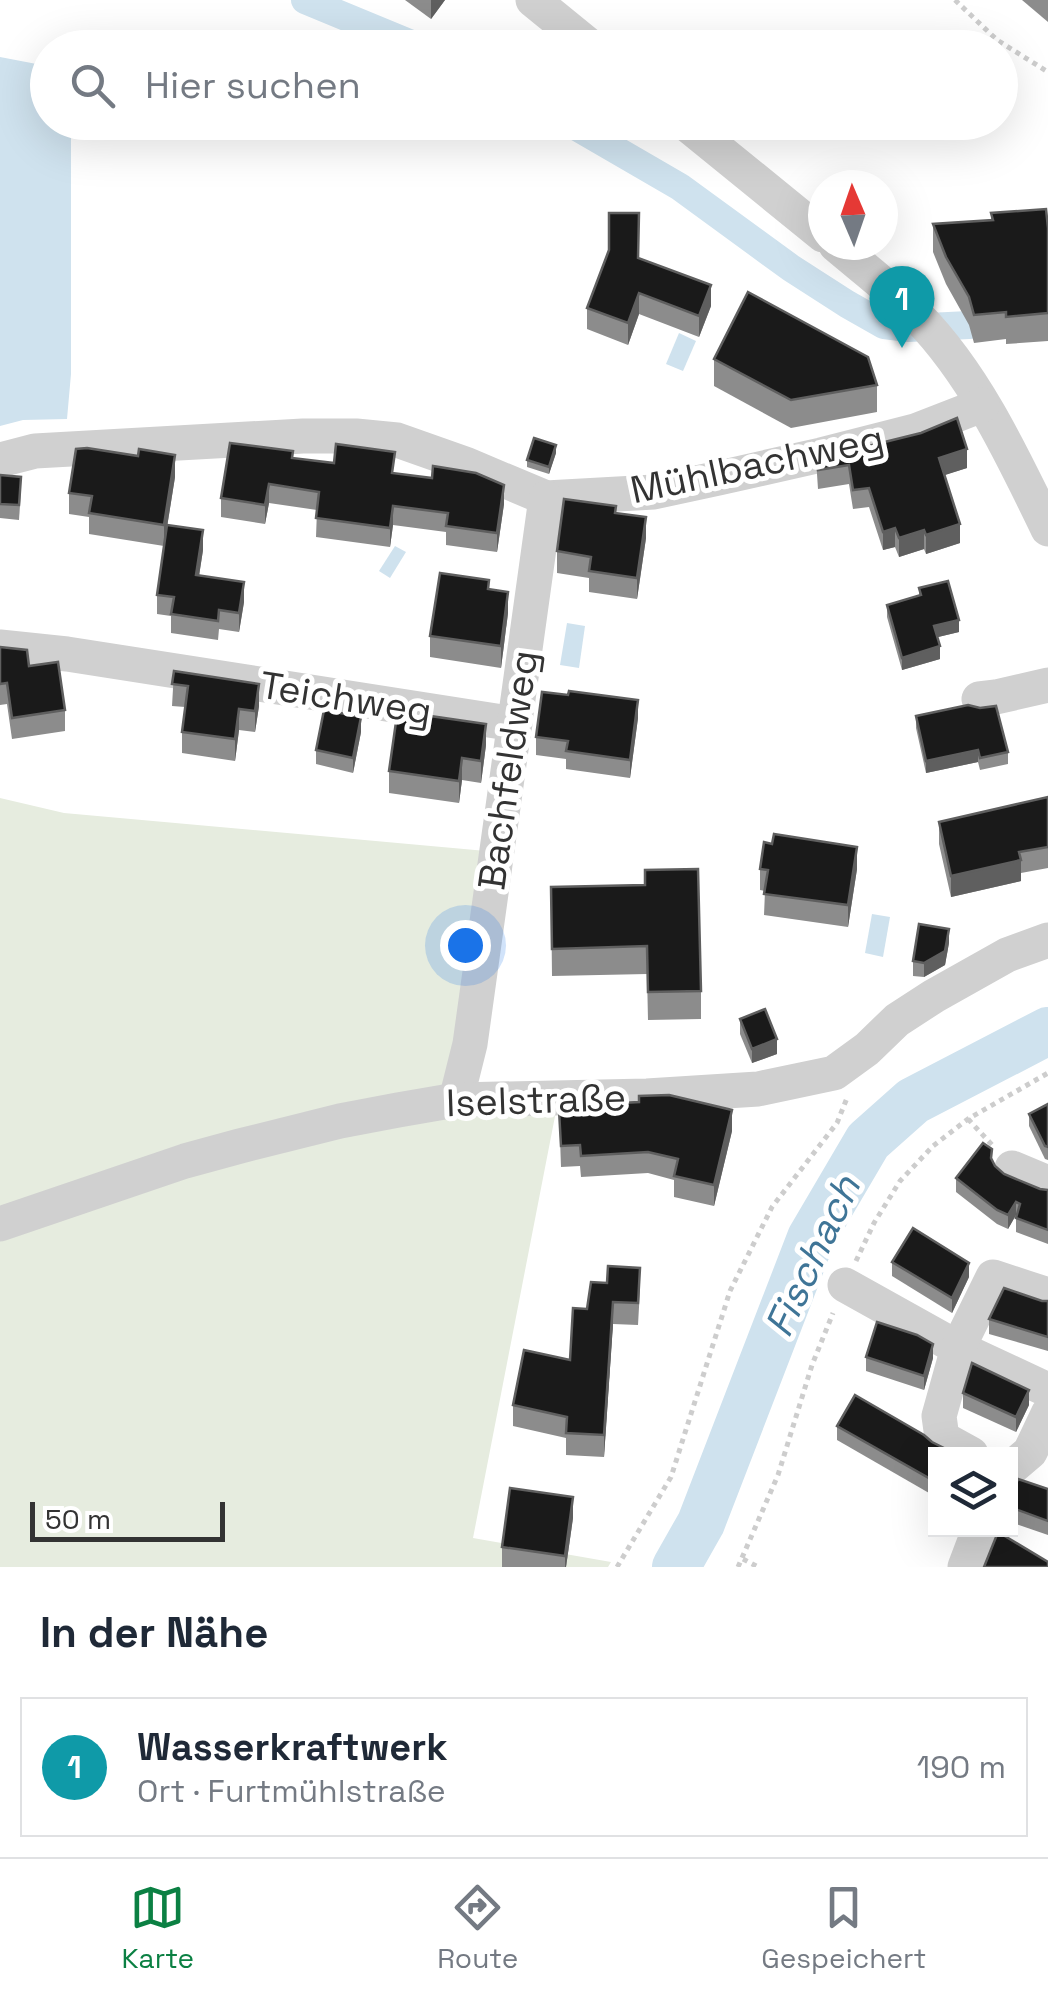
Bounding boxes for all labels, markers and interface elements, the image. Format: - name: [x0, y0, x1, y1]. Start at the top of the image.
- search box: [30, 30, 1018, 140]
- icon: search: [65, 58, 120, 113]
- text: Hier suchen: [145, 61, 361, 109]
- north arrow: [808, 170, 898, 260]
- pin: 1: [870, 266, 934, 348]
- street label: Mühlbachweg: [626, 414, 888, 514]
- street label: Bachfeldweg: [467, 647, 549, 893]
- street label: Teichweg: [257, 661, 435, 735]
- your location: [440, 920, 491, 971]
- street label: Iselstraße: [445, 1073, 627, 1127]
- water label: Fischach: [753, 1166, 872, 1345]
- map controls: [928, 1447, 1018, 1537]
- button: layers: [928, 1447, 1018, 1537]
- scale bar: [30, 1497, 225, 1542]
- text: 50 m: [45, 1501, 111, 1537]
- text: In der Nähe: [40, 1606, 268, 1659]
- text: Wasserkraftwerk: [137, 1723, 448, 1771]
- text: 1: [67, 1747, 82, 1787]
- text: 190 m: [917, 1747, 1006, 1787]
- text: Ort · Furtmühlstraße: [137, 1771, 446, 1811]
- tab: Karte: [122, 1880, 194, 1976]
- tab: Route: [437, 1880, 518, 1976]
- tab: Gespeichert: [761, 1880, 926, 1976]

